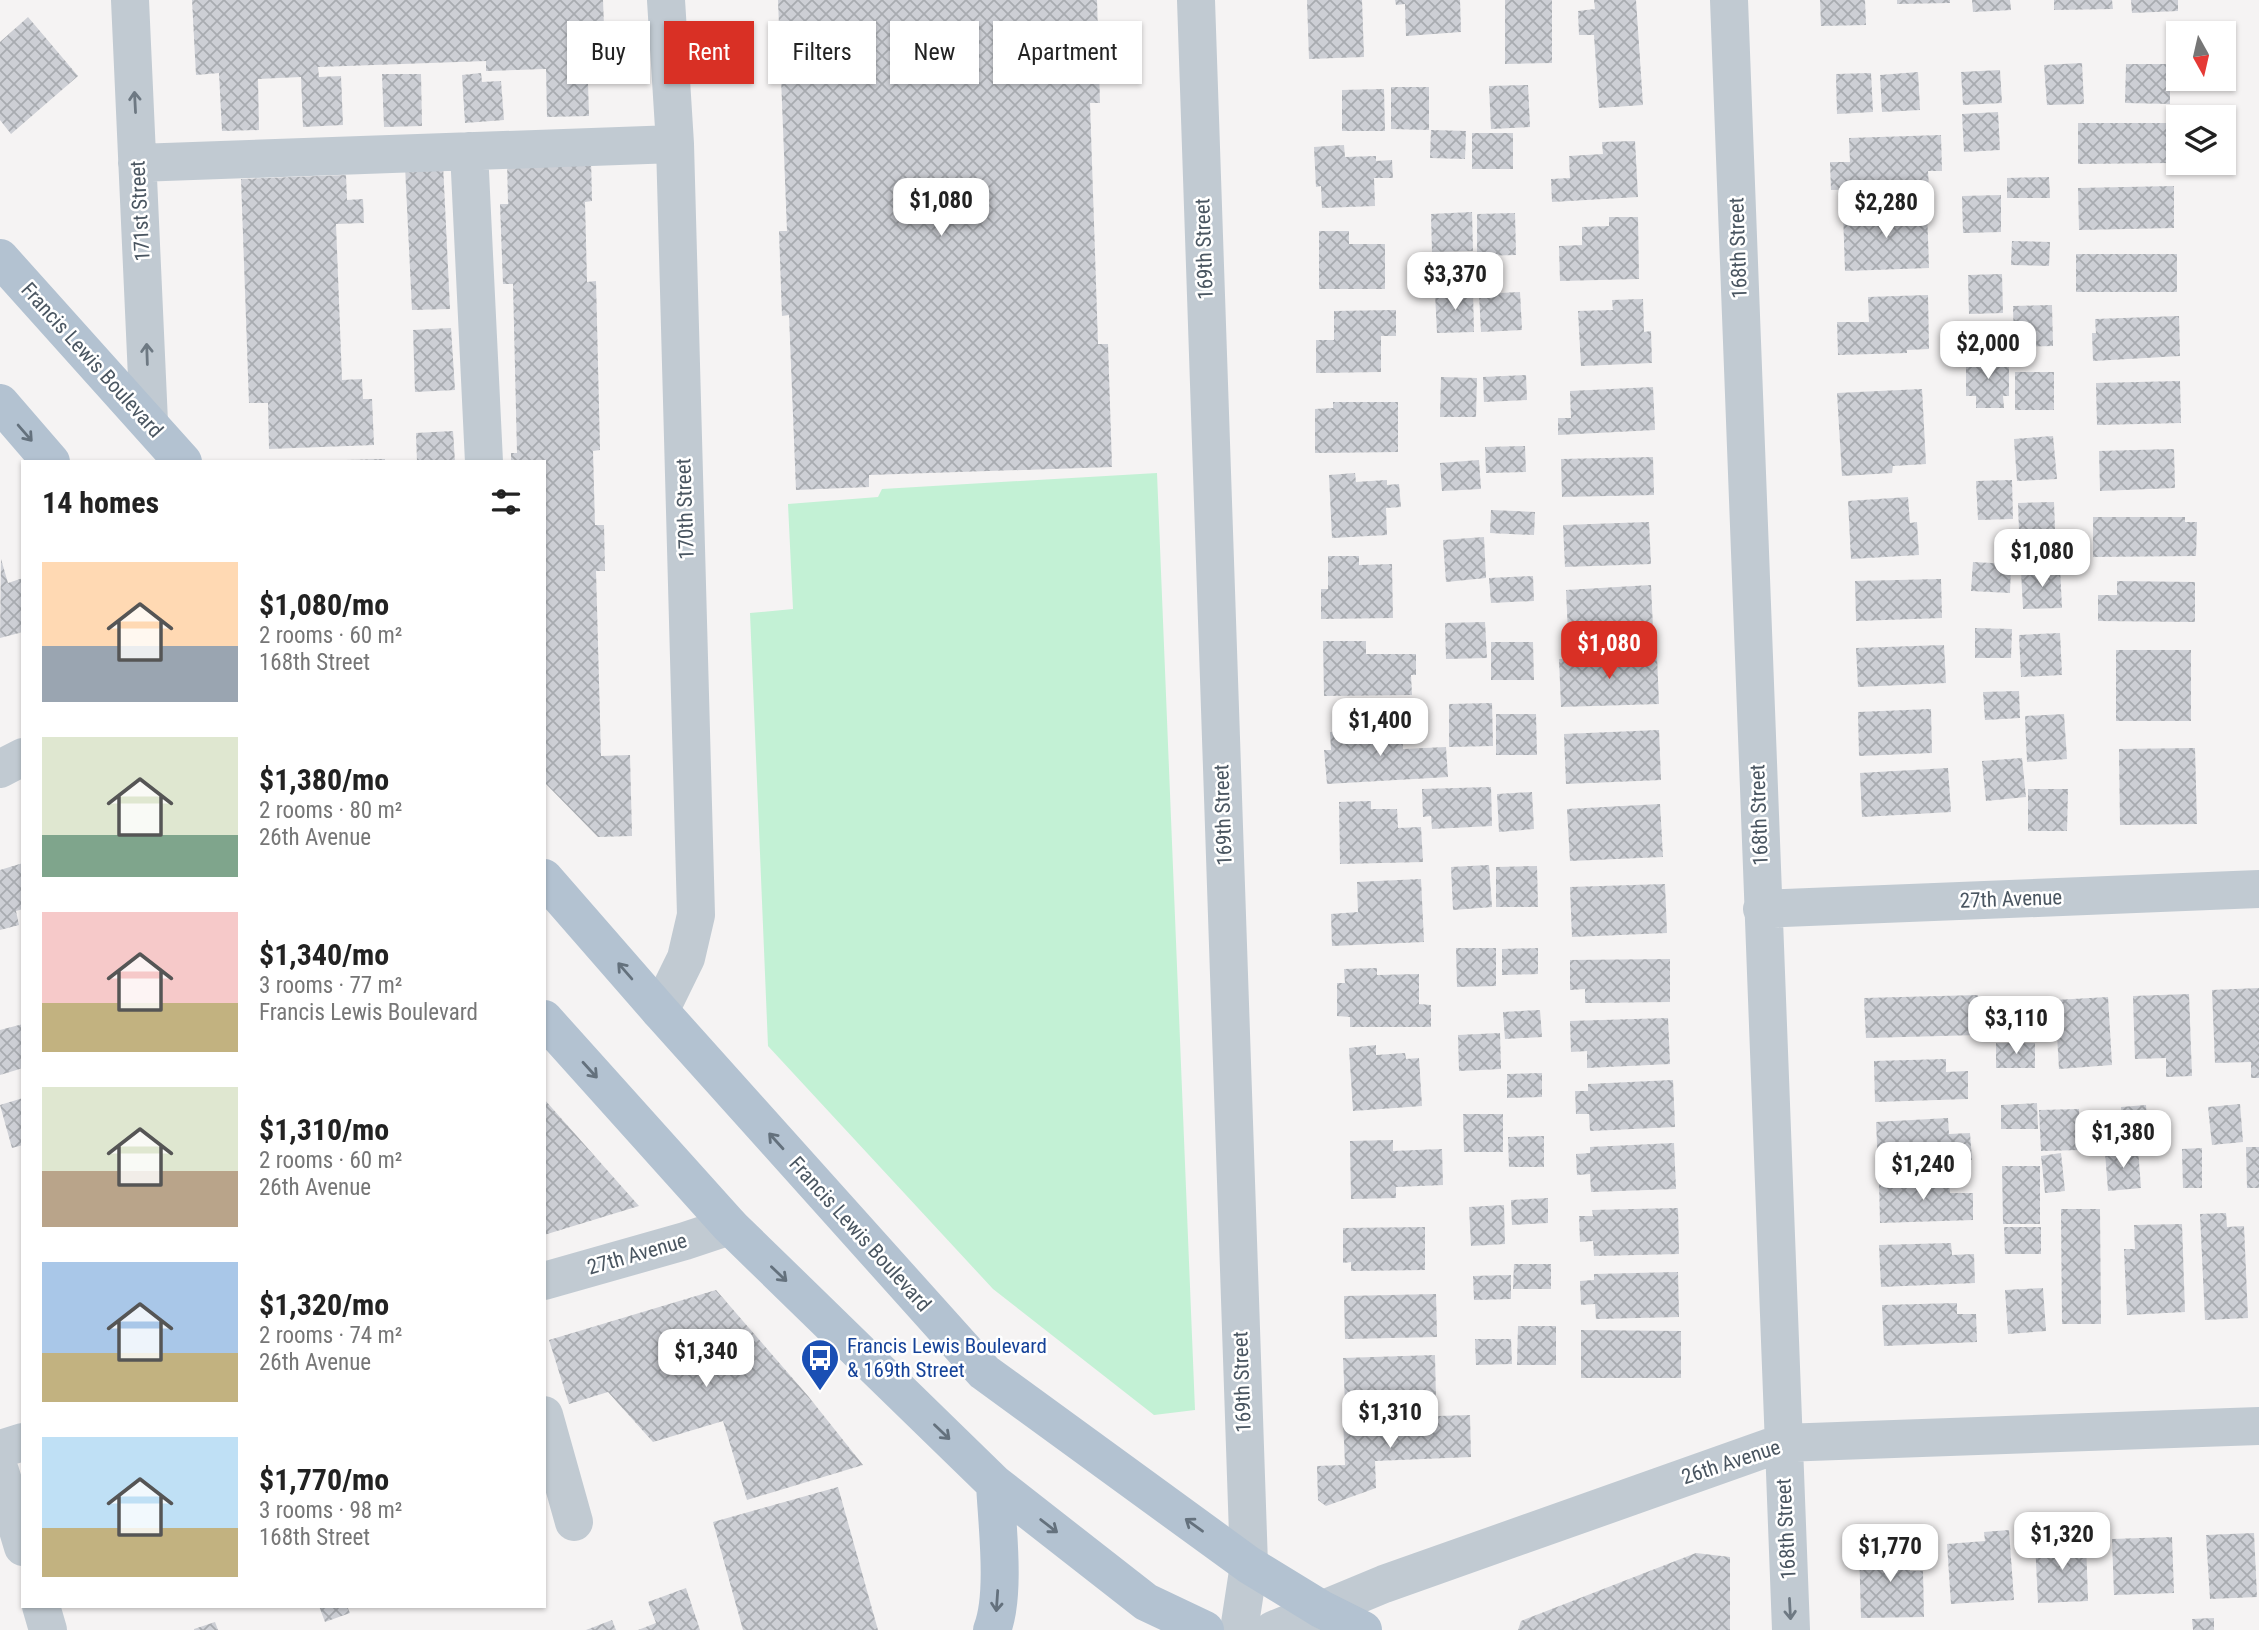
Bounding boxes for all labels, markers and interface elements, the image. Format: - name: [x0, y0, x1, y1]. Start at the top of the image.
- chip: Buy: [567, 21, 650, 84]
- chip: Rent: [664, 21, 754, 84]
- chip: Filters: [768, 21, 876, 84]
- chip: New: [890, 21, 979, 84]
- chip: Apartment: [993, 21, 1142, 84]
- north arrow: [2166, 21, 2236, 91]
- map controls: [2166, 21, 2236, 175]
- one-way arrow: [128, 91, 141, 114]
- button: layers: [2166, 105, 2236, 175]
- street label: 171st Street: [125, 160, 155, 262]
- pin: $1,080: [884, 178, 998, 238]
- pin: $2,280: [1829, 180, 1943, 240]
- text: $1,080: [909, 187, 973, 214]
- text: $2,280: [1854, 189, 1918, 216]
- street label: 168th Street: [1724, 197, 1752, 299]
- street label: 169th Street: [1190, 198, 1218, 300]
- pin: $3,370: [1398, 252, 1512, 312]
- text: $3,370: [1423, 261, 1487, 288]
- street label: Francis Lewis Boulevard: [16, 278, 168, 442]
- pin: $2,000: [1931, 322, 2045, 381]
- text: $2,000: [1956, 330, 2020, 357]
- one-way arrow: [140, 342, 153, 365]
- one-way arrow: [17, 423, 33, 441]
- street label: 170th Street: [671, 458, 699, 560]
- icon: filters: [487, 483, 525, 521]
- text: 14 homes: [42, 485, 159, 520]
- pin: $1,080: [1985, 530, 2099, 589]
- text: $1,080: [2010, 538, 2074, 565]
- text: $1,080/mo: [259, 587, 389, 622]
- icon: home: [98, 590, 182, 674]
- text: 2 rooms · 60 m²: [259, 622, 402, 649]
- pin: $1,080: [1552, 622, 1666, 681]
- text: $1,080: [1577, 630, 1641, 657]
- text: 168th Street: [259, 649, 370, 676]
- pin: $1,400: [1323, 698, 1437, 758]
- text: $1,400: [1348, 707, 1412, 734]
- text: $1,380/mo: [259, 762, 389, 797]
- street label: 169th Street: [1209, 764, 1237, 866]
- street label: 168th Street: [1745, 764, 1773, 866]
- icon: home: [98, 765, 182, 849]
- text: 2 rooms · 80 m²: [259, 797, 402, 824]
- text: 26th Avenue: [259, 824, 371, 851]
- street label: 27th Avenue: [1959, 885, 2063, 913]
- text: $1,340/mo: [259, 937, 389, 972]
- icon: home: [98, 940, 182, 1024]
- one-way arrow: [617, 962, 633, 980]
- text: 3 rooms · 77 m²: [259, 972, 402, 999]
- pin: $3,110: [1959, 996, 2073, 1056]
- text: Francis Lewis Boulevard: [259, 999, 478, 1026]
- text: $3,110: [1984, 1005, 2048, 1032]
- one-way arrow: [582, 1061, 598, 1079]
- pin: $1,380: [2066, 1110, 2180, 1170]
- text: $1,310/mo: [259, 1112, 389, 1147]
- icon: home: [98, 1115, 182, 1199]
- text: $1,380: [2091, 1119, 2155, 1146]
- one-way arrow: [768, 1133, 785, 1150]
- pin: $1,240: [1866, 1142, 1980, 1202]
- text: 2 rooms · 60 m²: [259, 1147, 402, 1174]
- text: $1,240: [1891, 1151, 1955, 1178]
- street label: Francis Lewis Boulevard: [784, 1152, 936, 1316]
- text: 26th Avenue: [259, 1174, 371, 1201]
- street label: 27th Avenue: [584, 1228, 690, 1280]
- one-way arrow: [770, 1265, 787, 1282]
- text: $1,320/mo: [259, 1287, 389, 1322]
- icon: home: [98, 1290, 182, 1374]
- text: 2 rooms · 74 m²: [259, 1322, 402, 1349]
- pin: $1,340: [649, 1330, 763, 1389]
- street label: 169th Street: [1228, 1331, 1256, 1433]
- place label: Francis Lewis Boulevard & 169th Street: [847, 1334, 1047, 1382]
- bus stop icon: Francis Lewis Boulevard & 169th Street: [799, 1337, 841, 1392]
- text: $1,340: [674, 1338, 738, 1365]
- text: 26th Avenue: [259, 1349, 371, 1376]
- pin: $1,310: [1333, 1390, 1447, 1450]
- text: $1,310: [1358, 1399, 1422, 1426]
- one-way arrow: [933, 1424, 950, 1441]
- street label: 26th Avenue: [1679, 1435, 1784, 1489]
- text: $1,770/mo: [259, 1462, 389, 1497]
- icon: home: [98, 1465, 182, 1549]
- street label: 168th Street: [1771, 1478, 1801, 1580]
- text: 3 rooms · 98 m²: [259, 1497, 402, 1524]
- pin: $1,320: [2005, 1512, 2119, 1572]
- one-way arrow: [1185, 1518, 1204, 1532]
- one-way arrow: [1040, 1519, 1058, 1534]
- text: $1,320: [2030, 1521, 2094, 1548]
- text: 168th Street: [259, 1524, 370, 1551]
- pin: $1,770: [1833, 1524, 1947, 1584]
- text: $1,770: [1858, 1533, 1922, 1560]
- one-way arrow: [990, 1590, 1003, 1612]
- one-way arrow: [1783, 1597, 1796, 1620]

